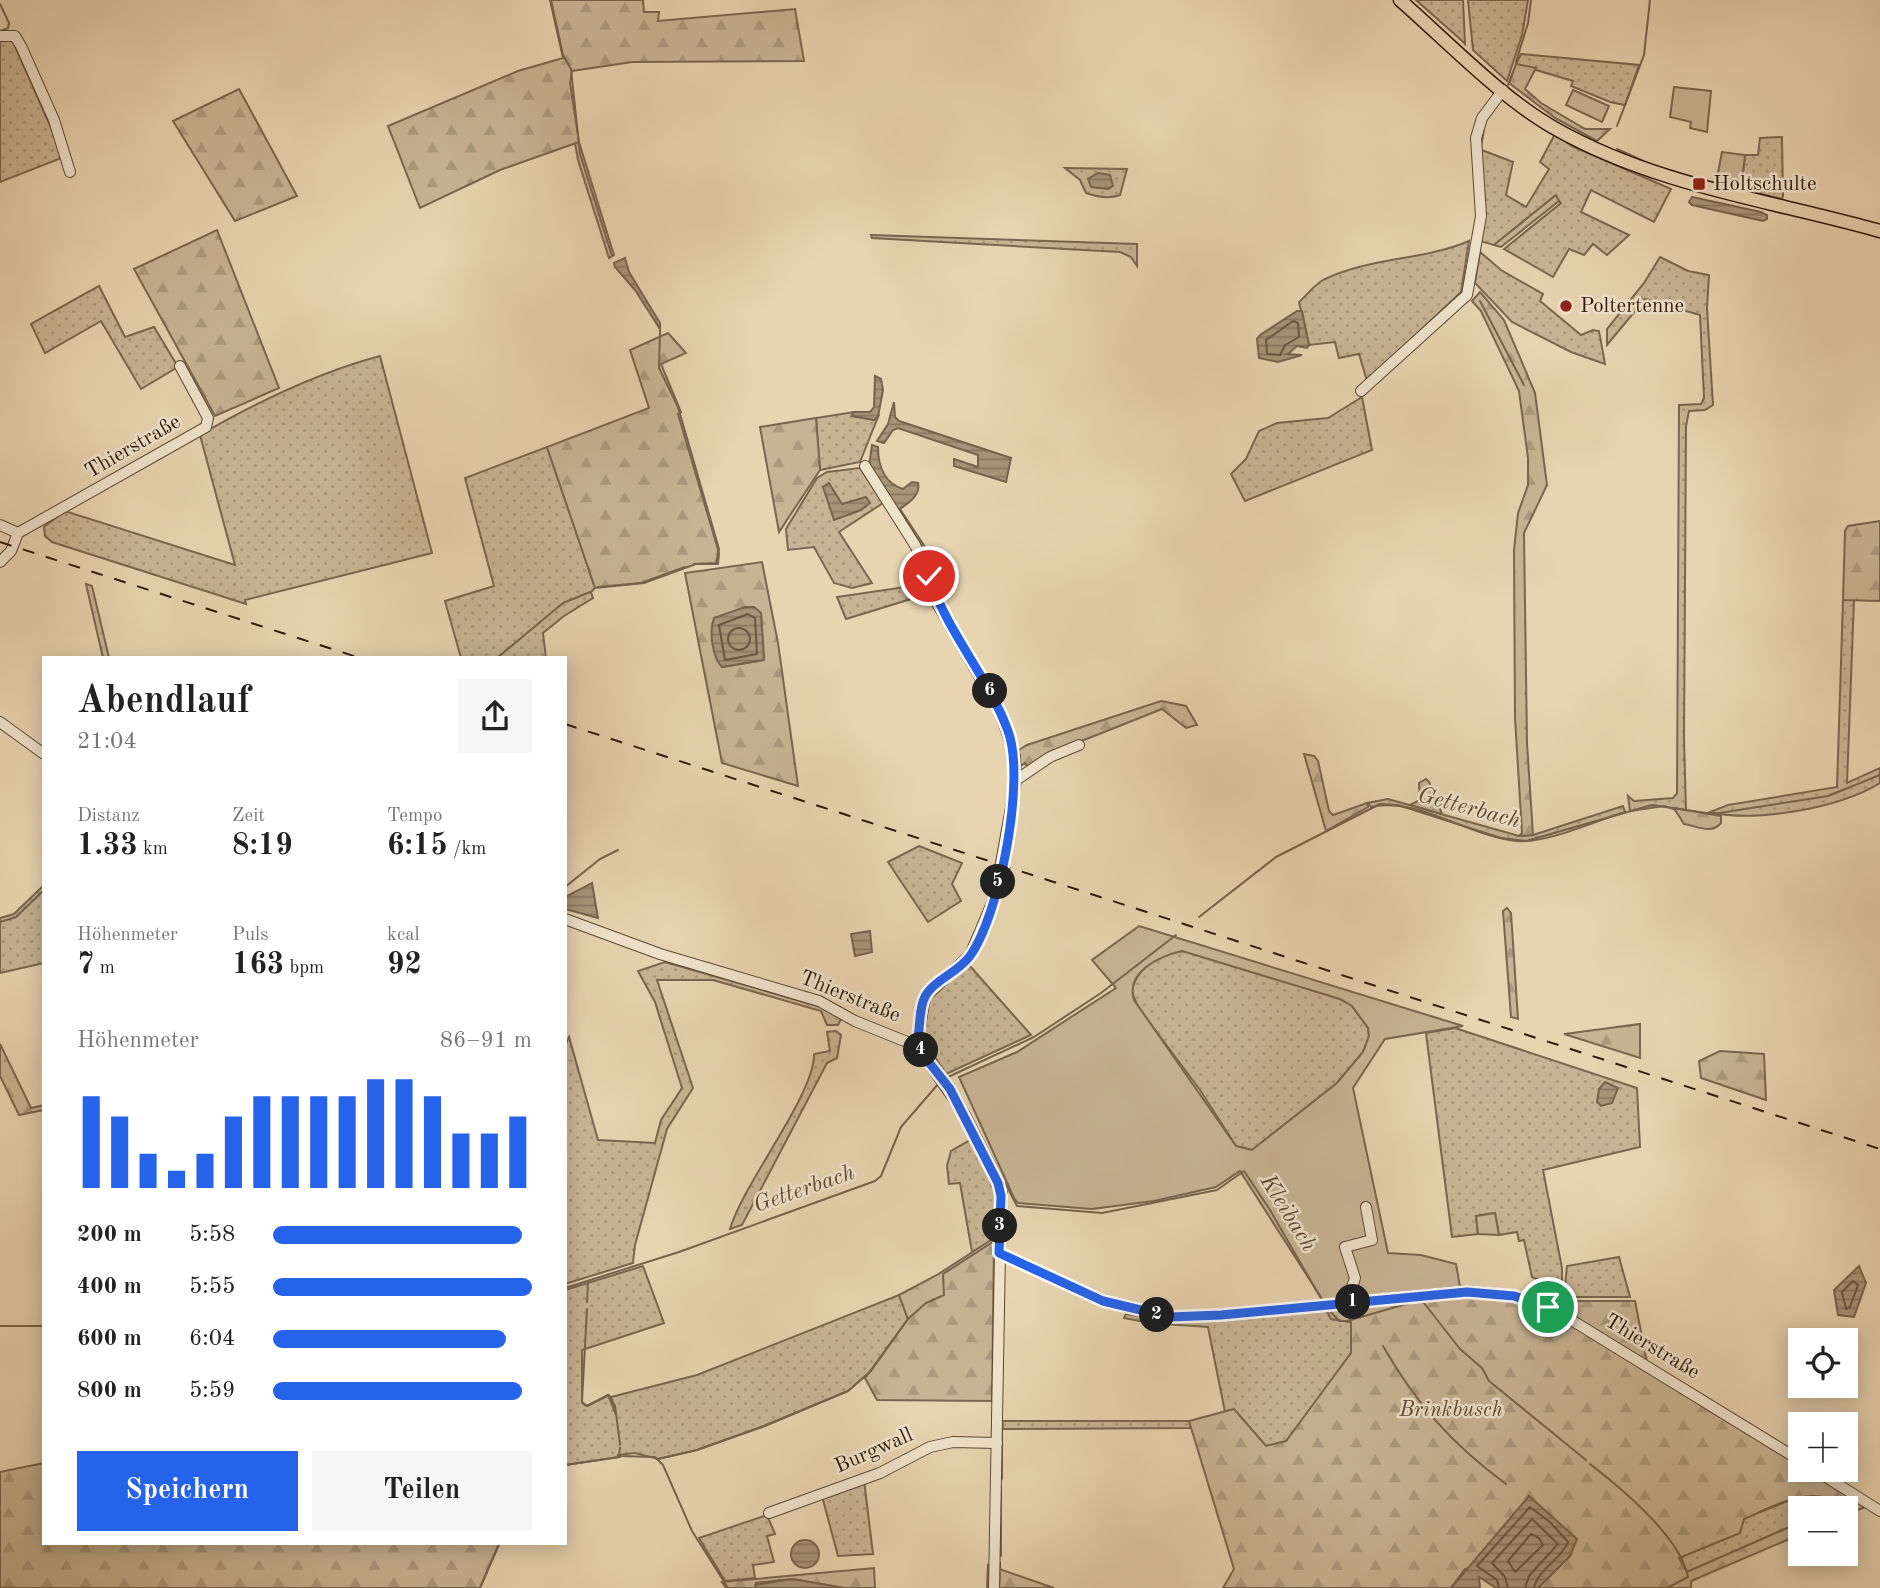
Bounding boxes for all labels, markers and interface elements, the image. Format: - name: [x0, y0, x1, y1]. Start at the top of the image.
- place label: Holtschulte: [1713, 174, 1817, 195]
- marker: Holtschulte: [1691, 176, 1707, 192]
- place label: Poltertenne: [1580, 296, 1684, 317]
- marker: Poltertenne: [1558, 298, 1574, 314]
- street label: Thierstraße: [82, 411, 184, 483]
- pin: [899, 546, 959, 606]
- icon: check: [910, 557, 948, 595]
- pin: 6: [972, 674, 1007, 708]
- button: share: [458, 679, 532, 753]
- text: 6: [984, 681, 995, 700]
- text: Abendlauf: [77, 683, 250, 721]
- text: 21:04: [77, 730, 137, 753]
- water label: Getterbach: [1415, 783, 1523, 833]
- text: Distanz: [77, 807, 140, 826]
- text: Zeit: [232, 807, 265, 826]
- text: Tempo: [387, 807, 442, 826]
- text: 1.33: [77, 831, 138, 861]
- text: 8:19: [232, 831, 293, 861]
- text: 6:15: [387, 831, 448, 861]
- text: km: [138, 840, 168, 859]
- text: /km: [448, 840, 486, 859]
- pin: 5: [981, 864, 1016, 900]
- text: 5: [992, 872, 1003, 891]
- text: Höhenmeter: [77, 926, 178, 945]
- text: Puls: [232, 926, 268, 945]
- text: kcal: [387, 926, 420, 945]
- text: 7: [77, 950, 94, 980]
- text: 163: [232, 950, 284, 980]
- text: 92: [387, 950, 422, 980]
- text: m: [94, 959, 115, 978]
- text: bpm: [284, 959, 324, 978]
- street label: Thierstraße: [797, 967, 903, 1027]
- text: Höhenmeter: [77, 1029, 199, 1052]
- text: 86–91 m: [440, 1029, 532, 1052]
- pin: 4: [904, 1032, 939, 1068]
- text: 4: [915, 1040, 926, 1059]
- water label: Getterbach: [750, 1161, 858, 1217]
- water label: Kleibach: [1255, 1170, 1321, 1256]
- pin: 3: [982, 1208, 1018, 1244]
- text: 3: [994, 1216, 1005, 1235]
- text: 200 m: [77, 1223, 142, 1246]
- text: 5:58: [189, 1223, 235, 1246]
- text: 400 m: [77, 1275, 142, 1298]
- text: 5:55: [189, 1275, 235, 1298]
- pin: [1518, 1277, 1578, 1337]
- pin: 1: [1336, 1284, 1370, 1320]
- icon: arrive: [1529, 1288, 1567, 1326]
- text: 1: [1347, 1292, 1358, 1311]
- pin: 2: [1140, 1298, 1174, 1332]
- text: 2: [1151, 1305, 1162, 1324]
- street label: Thierstraße: [1601, 1311, 1703, 1383]
- text: 600 m: [77, 1327, 142, 1350]
- text: 6:04: [189, 1327, 235, 1350]
- map controls: [1788, 1328, 1858, 1566]
- button: locate: [1788, 1328, 1858, 1398]
- text: 800 m: [77, 1379, 142, 1402]
- text: 5:59: [189, 1379, 235, 1402]
- park label: Brinkbusch: [1398, 1400, 1503, 1421]
- button: +: [1788, 1412, 1858, 1482]
- street label: Burgwall: [832, 1424, 916, 1477]
- button: Speichern: [77, 1451, 298, 1531]
- button: Teilen: [312, 1451, 532, 1531]
- button: −: [1788, 1496, 1858, 1566]

